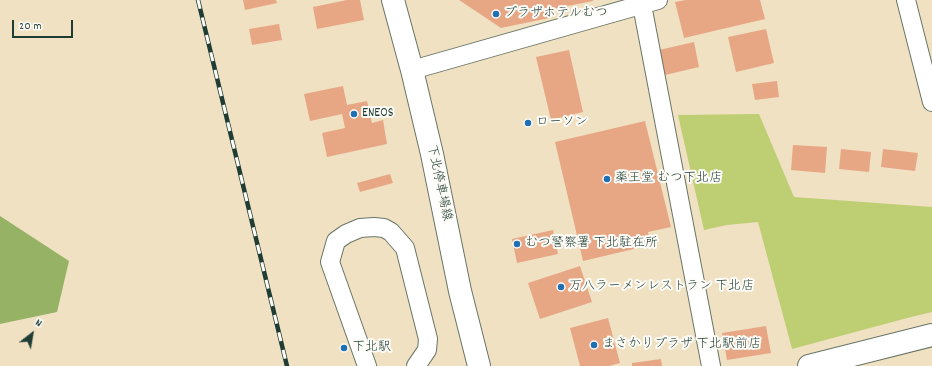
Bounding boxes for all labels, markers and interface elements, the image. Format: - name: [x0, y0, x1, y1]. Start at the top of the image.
- place label: プラザホテルむつ: [504, 6, 608, 22]
- marker: プラザホテルむつ: [491, 9, 501, 19]
- scale bar: [14, 12, 75, 38]
- text: 20 m: [19, 18, 42, 35]
- place label: ENEOS: [362, 106, 393, 122]
- marker: ENEOS: [349, 109, 359, 119]
- place label: ローソン: [536, 115, 588, 131]
- marker: ローソン: [523, 118, 533, 128]
- street label: 下北停車場線: [422, 143, 454, 223]
- place label: 薬王堂 むつ下北店: [615, 171, 722, 187]
- marker: 薬王堂 むつ下北店: [602, 174, 612, 184]
- place label: むつ警察署 下北駐在所: [525, 236, 658, 252]
- marker: むつ警察署 下北駐在所: [512, 239, 522, 249]
- place label: 万八ラーメンレストラン 下北店: [569, 279, 754, 295]
- marker: 万八ラーメンレストラン 下北店: [556, 282, 566, 292]
- north arrow: [12, 314, 52, 354]
- text: N: [32, 315, 45, 332]
- place label: まさかりプラザ 下北駅前店: [602, 337, 761, 353]
- place label: 下北駅: [352, 340, 391, 356]
- marker: まさかりプラザ 下北駅前店: [589, 340, 599, 350]
- marker: 下北駅: [339, 343, 349, 353]

